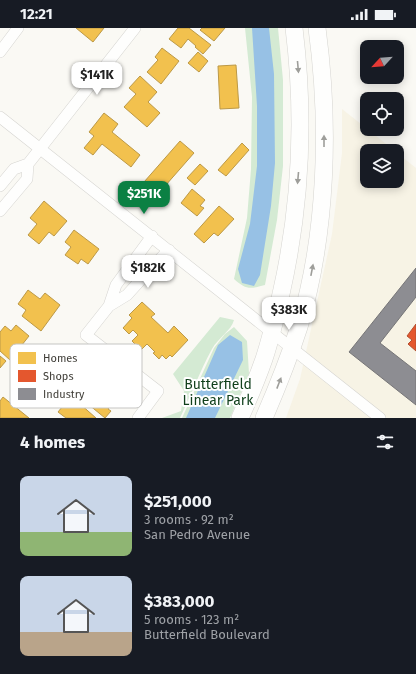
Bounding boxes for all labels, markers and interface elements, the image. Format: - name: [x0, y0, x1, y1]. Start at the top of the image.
- text: 12:21: [20, 5, 53, 23]
- north arrow: [360, 40, 404, 84]
- map controls: [360, 40, 404, 188]
- one-way arrow: [294, 61, 301, 73]
- pin: $141K: [69, 62, 125, 96]
- text: $141K: [80, 67, 114, 82]
- button: locate: [360, 92, 404, 136]
- one-way arrow: [321, 134, 327, 147]
- button: layers: [360, 144, 404, 188]
- one-way arrow: [295, 172, 302, 184]
- pin: $251K: [116, 181, 172, 215]
- text: $251K: [127, 186, 161, 201]
- pin: $182K: [120, 255, 176, 289]
- text: $182K: [130, 260, 166, 275]
- one-way arrow: [309, 264, 315, 276]
- pin: $383K: [261, 297, 317, 331]
- text: $383K: [271, 302, 307, 317]
- legend: [10, 344, 142, 408]
- text: Homes: [43, 352, 77, 365]
- text: Shops: [43, 370, 74, 383]
- park label: Butterfield Linear Park: [183, 376, 254, 409]
- one-way arrow: [276, 377, 282, 389]
- text: Industry: [43, 388, 85, 401]
- icon: filters: [374, 431, 396, 453]
- text: 4 homes: [20, 432, 85, 453]
- text: $251,000: [144, 491, 212, 512]
- icon: home: [52, 492, 100, 540]
- text: 3 rooms · 92 m²: [144, 512, 234, 527]
- text: San Pedro Avenue: [144, 527, 250, 542]
- text: $383,000: [144, 591, 215, 612]
- icon: home: [52, 592, 100, 640]
- text: 5 rooms · 123 m²: [144, 612, 239, 627]
- text: Butterfield Boulevard: [144, 627, 270, 642]

